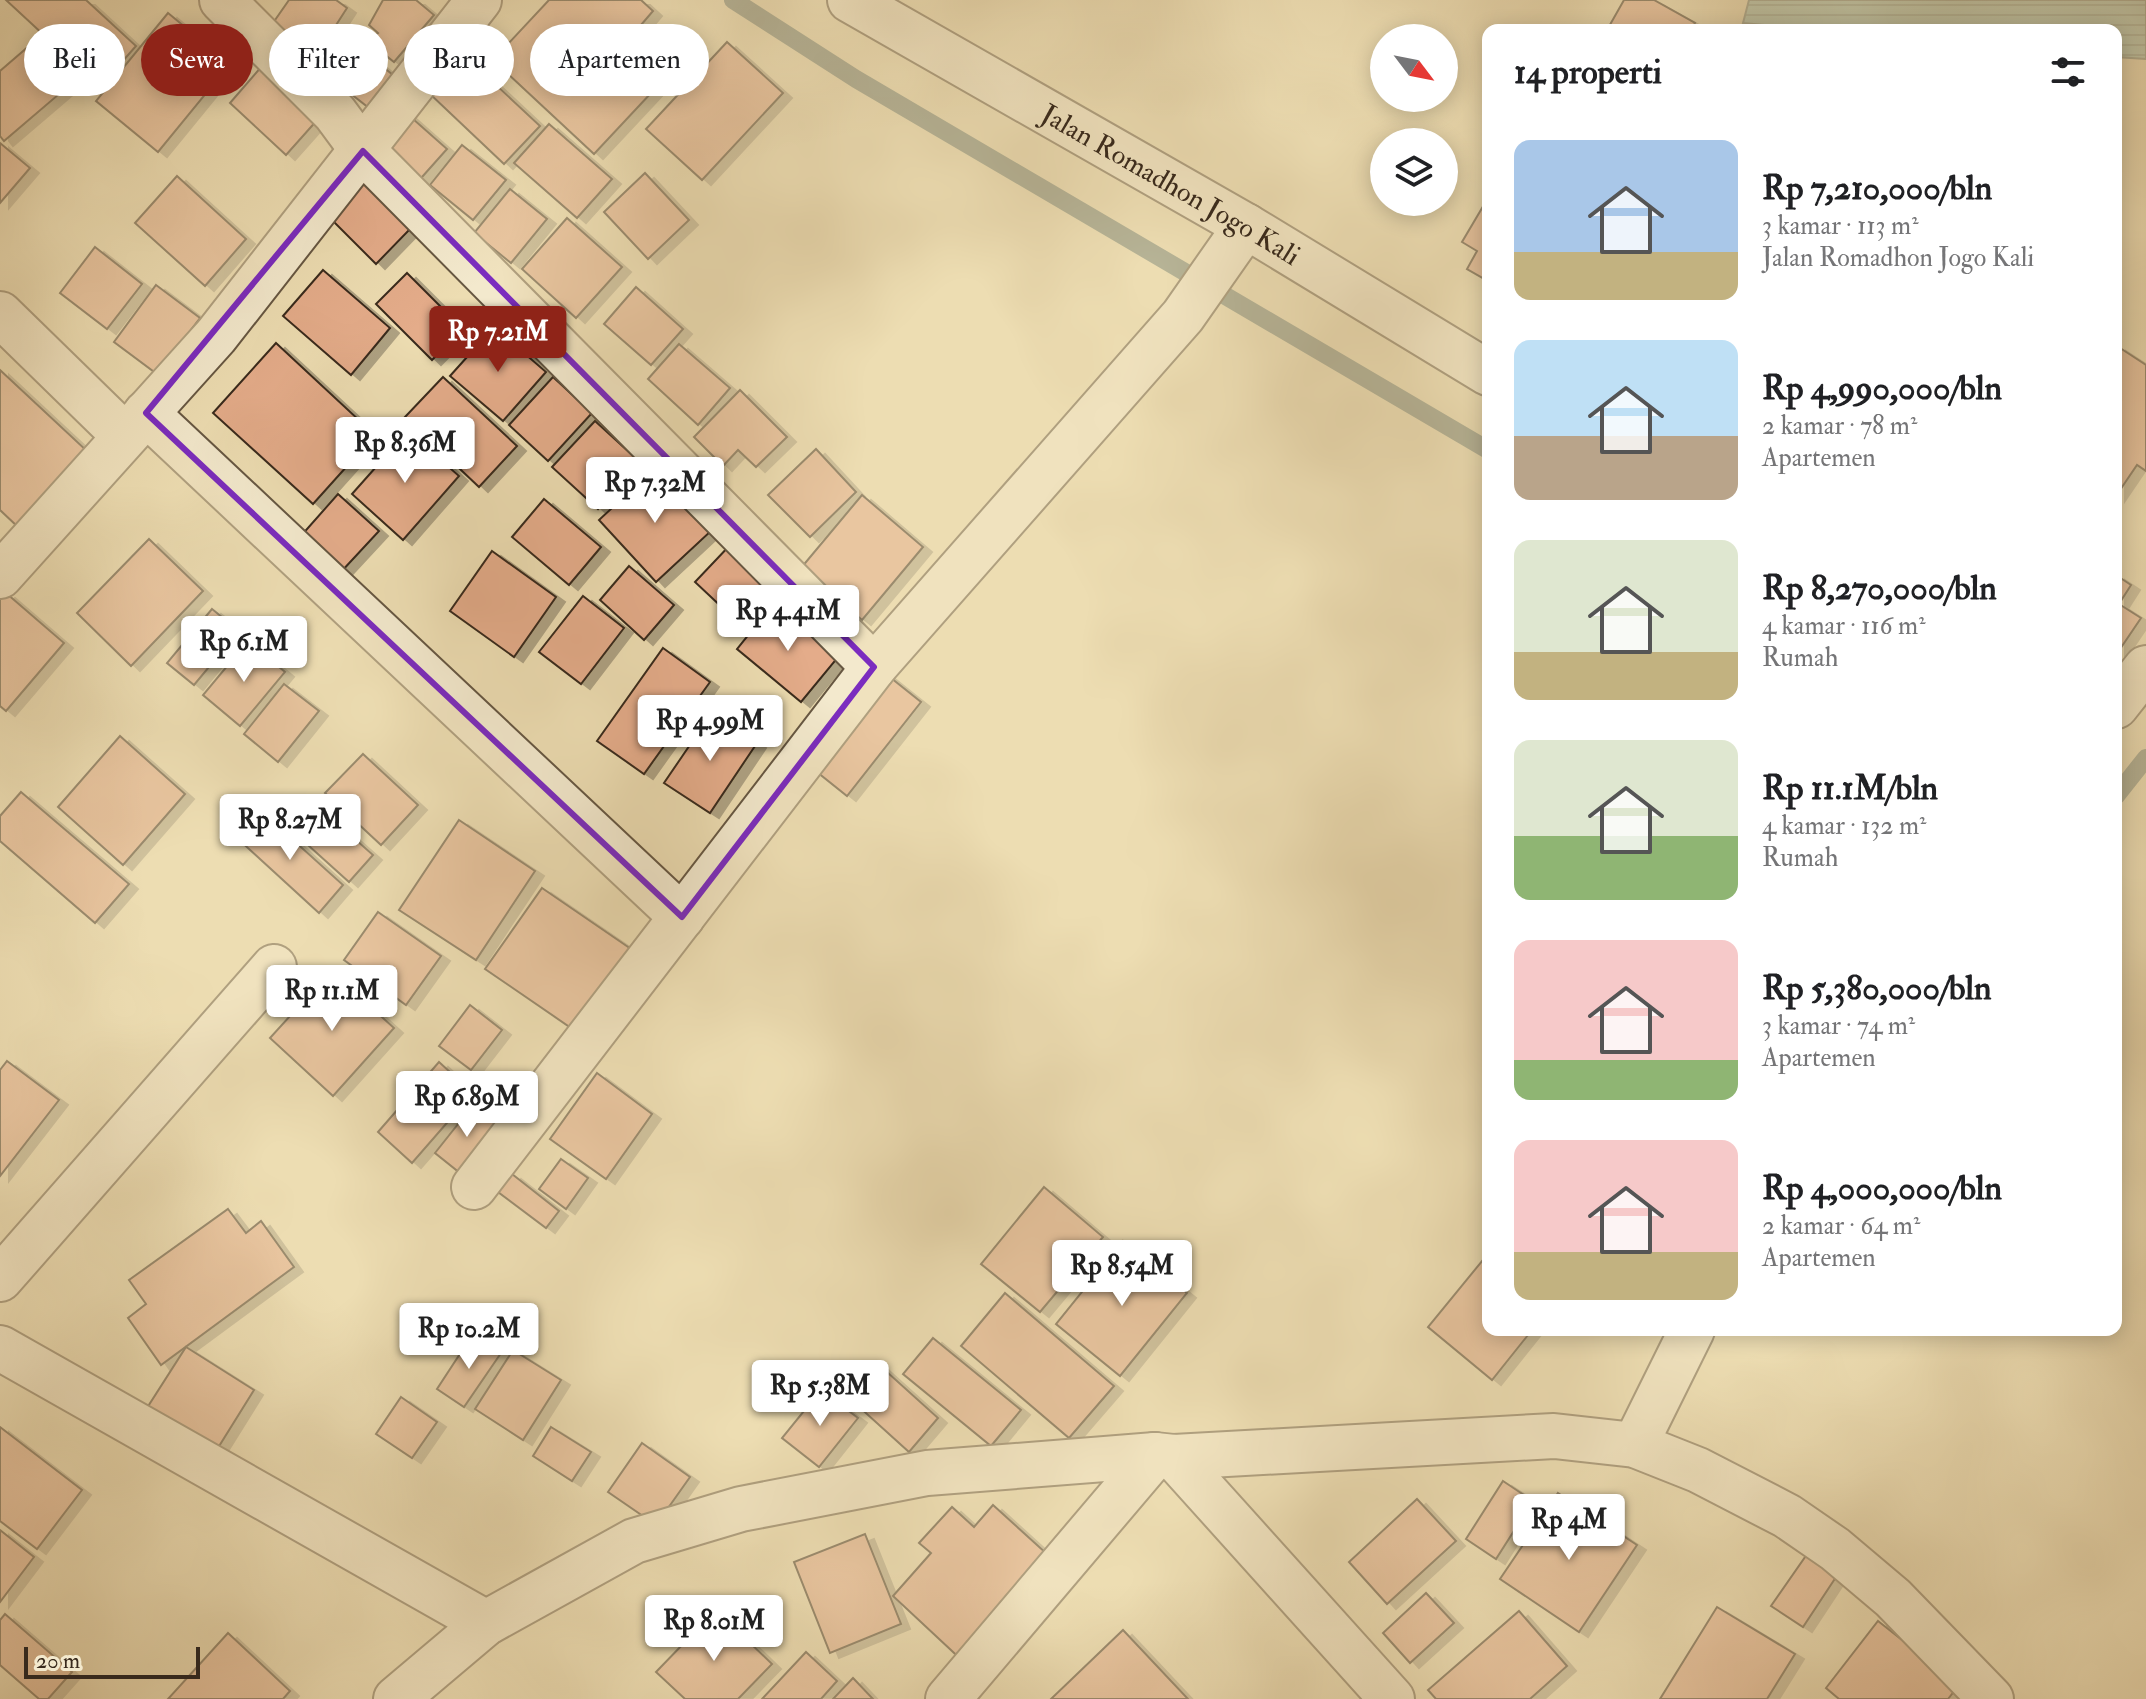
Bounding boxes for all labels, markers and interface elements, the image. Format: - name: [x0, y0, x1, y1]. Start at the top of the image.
- chip: Beli: [24, 24, 125, 96]
- chip: Sewa: [141, 24, 253, 96]
- chip: Filter: [269, 24, 388, 96]
- chip: Baru: [404, 24, 514, 96]
- chip: Apartemen: [530, 24, 709, 96]
- north arrow: [1370, 24, 1458, 112]
- map controls: [1370, 24, 1458, 216]
- icon: filters: [2046, 50, 2090, 94]
- text: 14 properti: [1514, 51, 1662, 94]
- street label: Jalan Romadhon Jogo Kali: [1034, 96, 1306, 274]
- button: layers: [1370, 128, 1458, 216]
- text: Rp 7,210,000/bln: [1762, 167, 1992, 210]
- icon: home: [1578, 172, 1674, 268]
- text: 3 kamar · 113 m²: [1762, 210, 1918, 242]
- text: Jalan Romadhon Jogo Kali: [1762, 242, 2034, 274]
- pin: Rp 7.21M: [415, 306, 581, 374]
- text: Rp 7.21M: [447, 316, 549, 348]
- text: Rp 4,990,000/bln: [1762, 367, 2002, 410]
- icon: home: [1578, 372, 1674, 468]
- text: 2 kamar · 78 m²: [1762, 410, 1917, 442]
- pin: Rp 8.36M: [322, 417, 488, 485]
- text: Rp 8.36M: [354, 427, 456, 459]
- text: Apartemen: [1762, 442, 1876, 474]
- pin: Rp 7.32M: [572, 457, 738, 525]
- text: Rp 7.32M: [604, 467, 706, 499]
- text: Rp 8,270,000/bln: [1762, 567, 1997, 610]
- icon: home: [1578, 572, 1674, 668]
- pin: Rp 4.41M: [705, 585, 871, 653]
- text: Rp 4.41M: [735, 595, 841, 627]
- text: 4 kamar · 116 m²: [1762, 610, 1926, 642]
- pin: Rp 6.1M: [170, 616, 318, 684]
- text: Rp 6.1M: [199, 626, 289, 658]
- text: Rumah: [1762, 642, 1838, 674]
- pin: Rp 4.99M: [627, 695, 793, 763]
- text: Rp 4.99M: [656, 705, 764, 737]
- text: Rp 11.1M/bln: [1762, 767, 1938, 810]
- icon: home: [1578, 772, 1674, 868]
- pin: Rp 8.27M: [207, 794, 373, 862]
- text: Rp 8.27M: [238, 804, 342, 836]
- text: 4 kamar · 132 m²: [1762, 810, 1926, 842]
- text: Rumah: [1762, 842, 1838, 874]
- pin: Rp 11.1M: [249, 965, 415, 1033]
- text: Rp 5,380,000/bln: [1762, 967, 1992, 1010]
- icon: home: [1578, 972, 1674, 1068]
- text: Rp 11.1M: [284, 975, 380, 1007]
- text: 3 kamar · 74 m²: [1762, 1010, 1915, 1042]
- text: Apartemen: [1762, 1042, 1876, 1074]
- pin: Rp 6.89M: [384, 1071, 550, 1139]
- text: Rp 6.89M: [414, 1081, 520, 1113]
- text: Rp 4,000,000/bln: [1762, 1167, 2002, 1210]
- icon: home: [1578, 1172, 1674, 1268]
- text: 2 kamar · 64 m²: [1762, 1210, 1920, 1242]
- pin: Rp 8.54M: [1039, 1240, 1205, 1308]
- text: Apartemen: [1762, 1242, 1876, 1274]
- text: Rp 8.54M: [1070, 1250, 1174, 1282]
- pin: Rp 10.2M: [386, 1303, 552, 1371]
- text: Rp 10.2M: [417, 1313, 521, 1345]
- pin: Rp 5.38M: [737, 1360, 903, 1428]
- text: Rp 5.38M: [770, 1370, 870, 1402]
- pin: Rp 4M: [1513, 1494, 1625, 1562]
- text: Rp 4M: [1531, 1504, 1607, 1536]
- pin: Rp 8.01M: [631, 1595, 797, 1663]
- text: Rp 8.01M: [663, 1605, 765, 1637]
- scale bar: [24, 1643, 200, 1679]
- text: 20 m: [36, 1647, 80, 1675]

